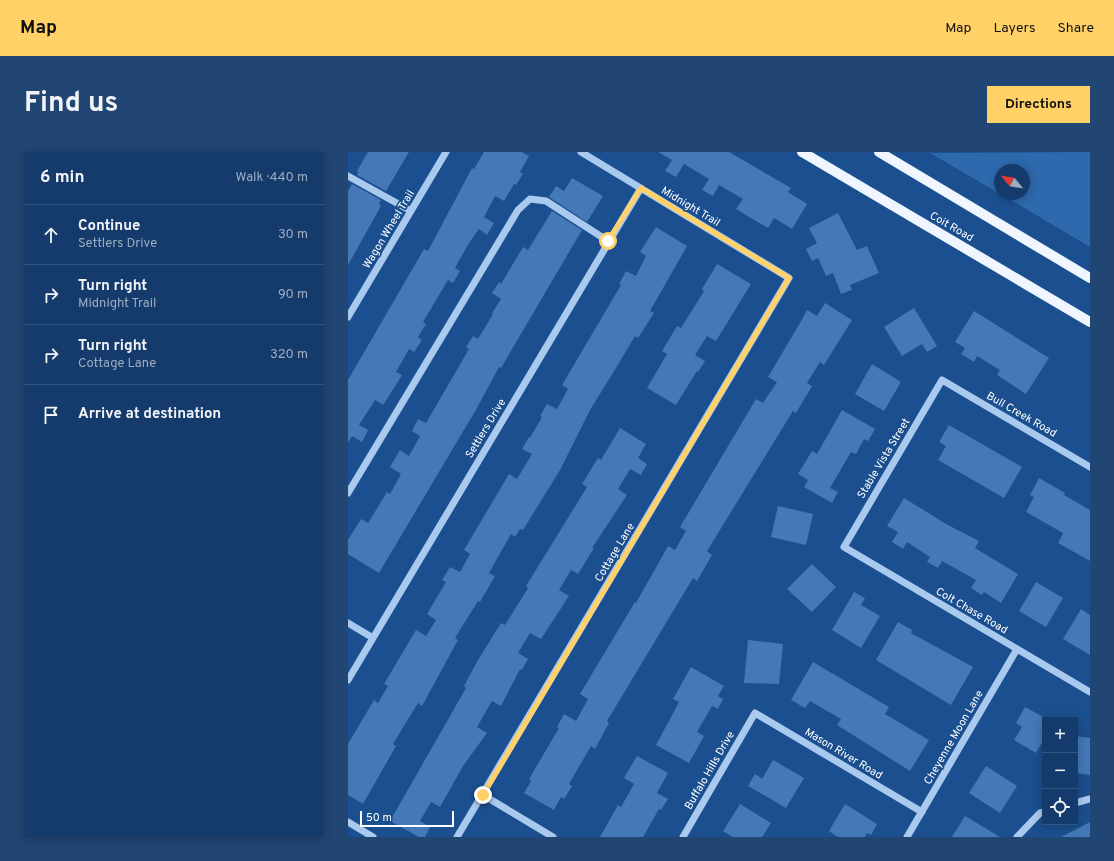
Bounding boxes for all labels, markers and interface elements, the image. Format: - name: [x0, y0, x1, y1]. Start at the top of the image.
- text: Map: [20, 16, 57, 40]
- text: Map: [945, 20, 971, 37]
- text: Layers: [993, 20, 1035, 37]
- text: Share: [1057, 20, 1094, 37]
- text: Find us: [24, 86, 118, 122]
- button: Directions: [987, 86, 1090, 123]
- north arrow: [994, 164, 1030, 200]
- text: 6 min: [40, 167, 84, 189]
- text: Walk · 440 m: [236, 170, 308, 186]
- street label: Midnight Trail: [658, 184, 723, 230]
- street label: Wagon Wheel Trail: [360, 188, 418, 271]
- street label: Coit Road: [927, 209, 976, 245]
- text: Continue: [78, 217, 140, 236]
- icon: ahead: [40, 224, 62, 246]
- text: 30 m: [278, 227, 308, 243]
- route start: [599, 232, 617, 250]
- text: Settlers Drive: [78, 236, 157, 252]
- text: Turn right: [78, 277, 147, 296]
- icon: right: [40, 284, 62, 306]
- text: 90 m: [278, 287, 308, 303]
- text: Midnight Trail: [78, 296, 156, 312]
- text: Turn right: [78, 337, 147, 356]
- icon: right: [40, 344, 62, 366]
- text: 320 m: [270, 347, 308, 363]
- text: Cottage Lane: [78, 356, 156, 372]
- street label: Bull Creek Road: [984, 389, 1059, 441]
- street label: Settlers Drive: [463, 396, 509, 461]
- icon: arrive: [40, 404, 62, 426]
- text: Arrive at destination: [78, 405, 221, 424]
- street label: Stable Vista Street: [854, 416, 913, 501]
- street label: Cottage Lane: [592, 520, 638, 584]
- street label: Colt Chase Road: [933, 585, 1010, 637]
- street label: Cheyenne Moon Lane: [921, 688, 987, 787]
- map controls: [1042, 717, 1078, 825]
- button: +: [1042, 717, 1078, 753]
- street label: Mason River Road: [802, 725, 885, 783]
- street label: Buffalo Hills Drive: [682, 729, 738, 812]
- button: −: [1042, 753, 1078, 789]
- route end: [474, 786, 492, 804]
- button: locate: [1042, 789, 1078, 825]
- scale bar: [360, 809, 454, 828]
- text: 50 m: [366, 811, 392, 825]

